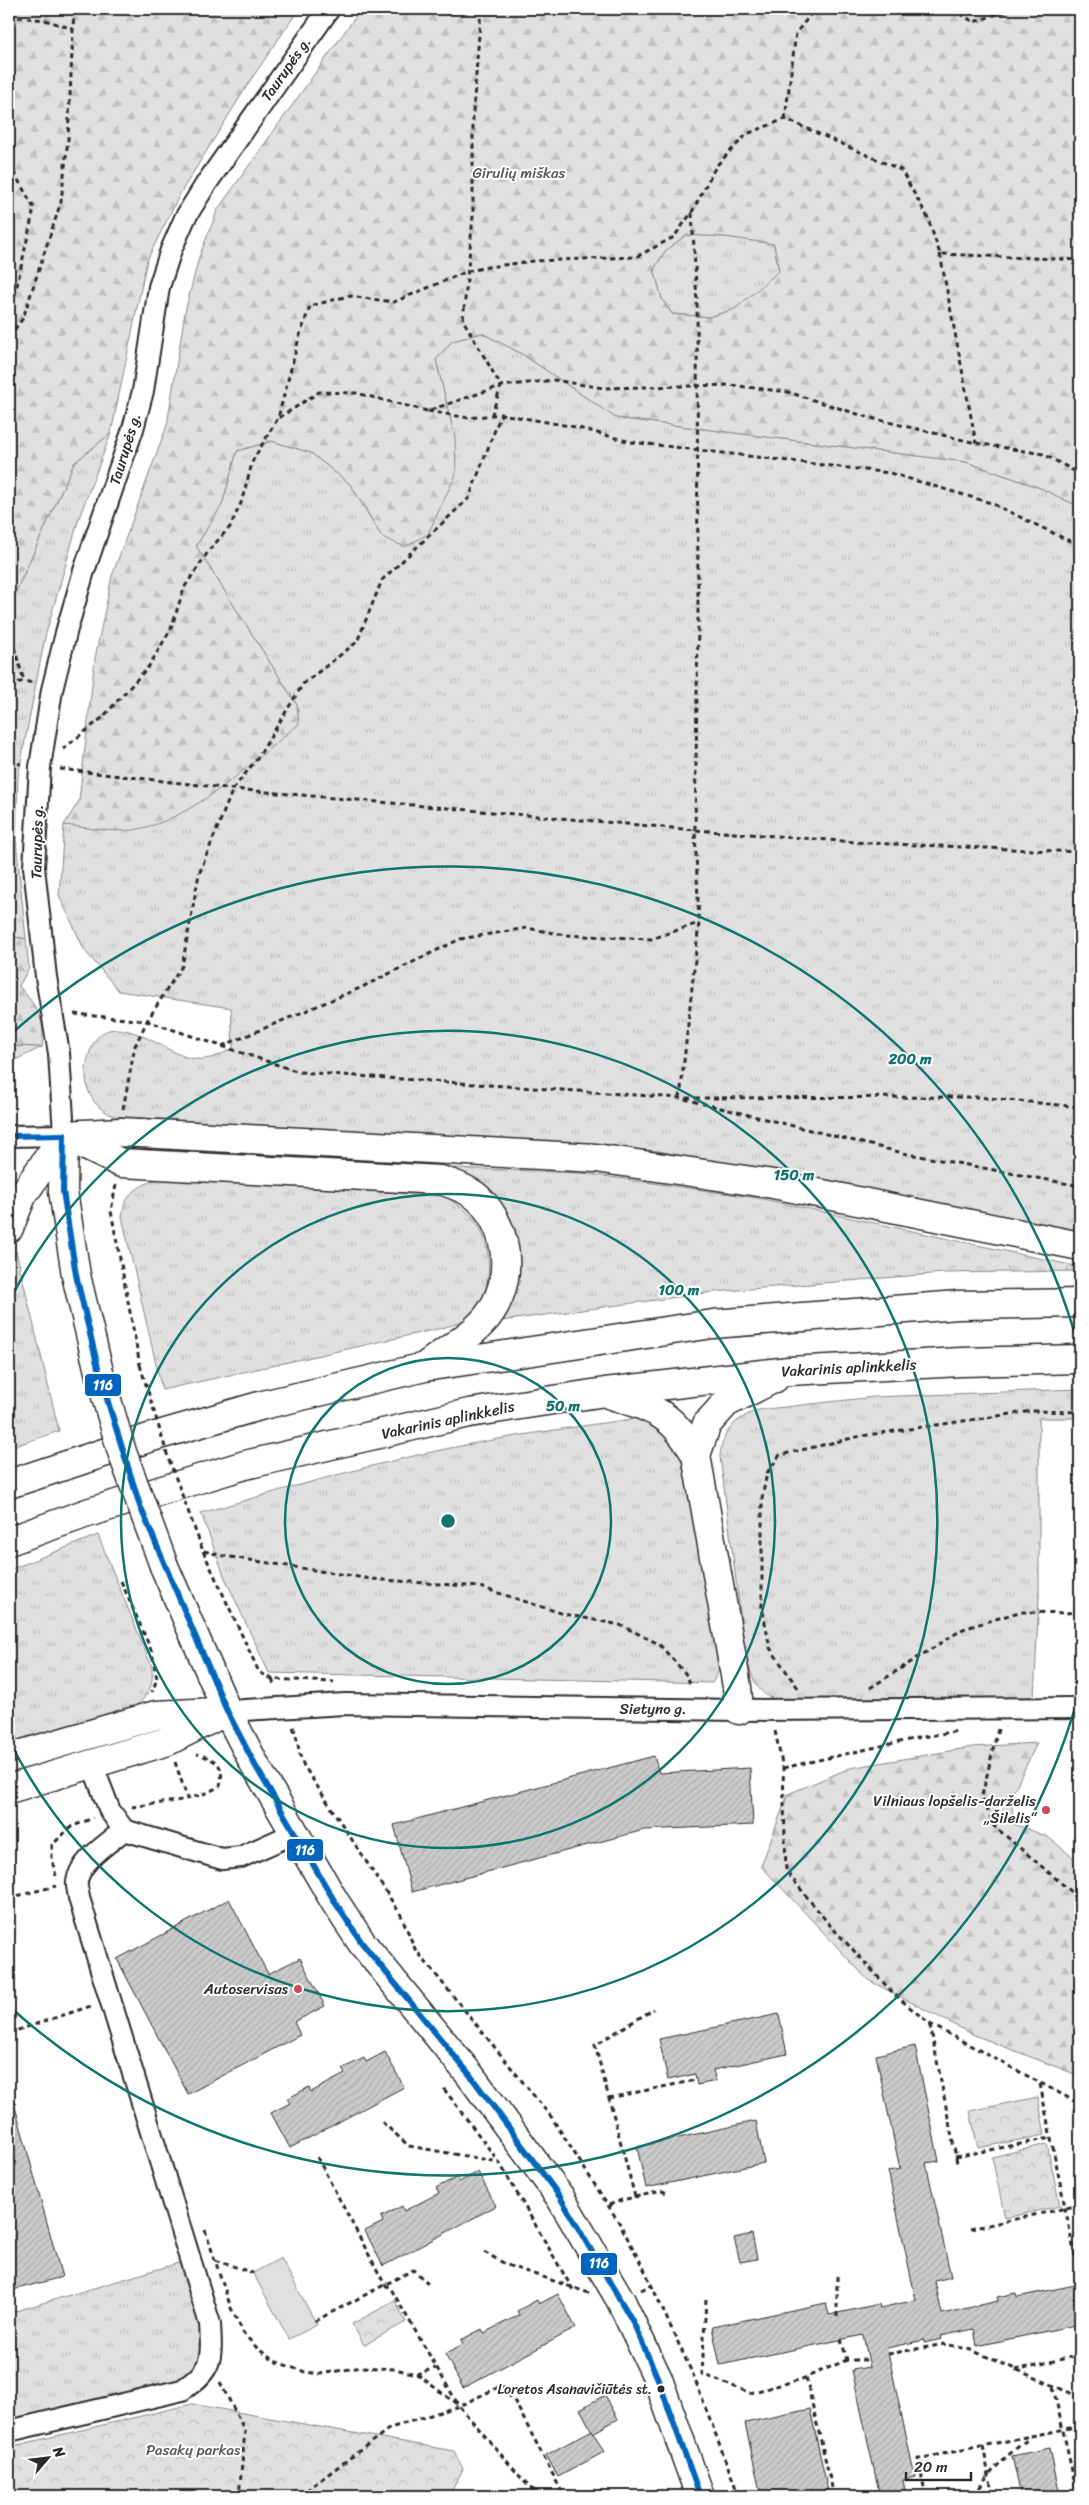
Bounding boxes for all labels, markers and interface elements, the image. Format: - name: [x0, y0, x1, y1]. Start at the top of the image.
- street label: Taurupės g.: [254, 31, 318, 107]
- park label: Girulių miškas: [473, 160, 566, 186]
- street label: Taurupės g.: [102, 410, 148, 488]
- street label: Taurupės g.: [23, 805, 51, 879]
- text: 200 m: [887, 1046, 932, 1072]
- text: 150 m: [774, 1162, 815, 1188]
- text: 100 m: [659, 1277, 700, 1303]
- street label: Vakarinis aplinkkelis: [781, 1351, 917, 1385]
- line badge: 116: [84, 1373, 122, 1397]
- text: 116: [93, 1373, 113, 1398]
- street label: Vakarinis aplinkkelis: [379, 1393, 517, 1447]
- text: 50 m: [546, 1393, 581, 1419]
- centre of rings: [439, 1512, 457, 1530]
- street label: Sietyno g.: [619, 1696, 687, 1722]
- place label: Vilniaus lopšelis-darželis „Šilelis“: [873, 1788, 1038, 1831]
- marker: Vilniaus lopšelis-darželis „Šilelis“: [1040, 1804, 1052, 1816]
- line badge: 116: [286, 1838, 324, 1862]
- text: 116: [295, 1838, 315, 1863]
- place label: Autoservisas: [203, 1976, 289, 2002]
- marker: Autoservisas: [292, 1983, 304, 1995]
- text: 116: [589, 2251, 609, 2276]
- line badge: 116: [580, 2252, 618, 2276]
- place label: Loretos Asanavičiūtės st.: [498, 2377, 652, 2402]
- marker: Loretos Asanavičiūtės st.: [656, 2384, 666, 2394]
- north arrow: [22, 2432, 72, 2482]
- park label: Pasakų parkas: [146, 2437, 241, 2463]
- text: N: [45, 2441, 72, 2463]
- scale bar: [906, 2450, 972, 2482]
- text: 20 m: [914, 2454, 948, 2480]

